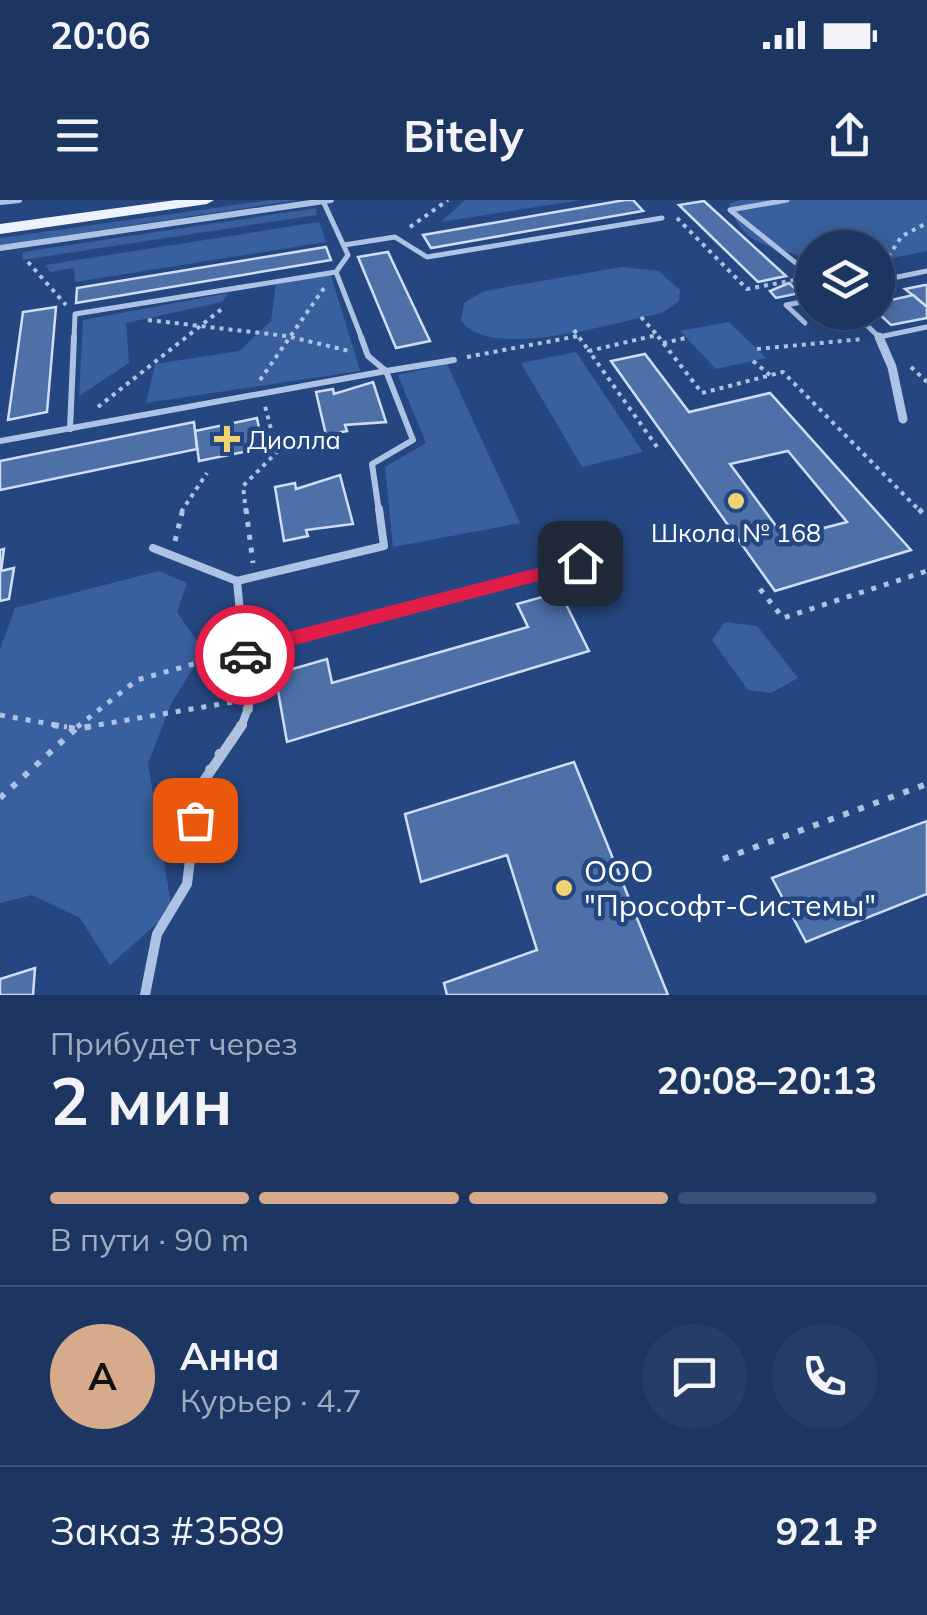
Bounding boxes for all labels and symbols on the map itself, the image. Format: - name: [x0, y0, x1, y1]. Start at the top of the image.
- place label: Диолла: [247, 424, 341, 455]
- marker: Диолла: [216, 428, 238, 450]
- marker: Школа № 168: [725, 490, 747, 512]
- place label: Школа № 168: [651, 517, 821, 548]
- pin: [538, 521, 623, 606]
- courier: [195, 605, 295, 705]
- pin: [153, 778, 238, 863]
- place label: ООО "Прософт-Системы": [584, 852, 876, 924]
- marker: ООО "Прософт-Системы": [553, 877, 575, 899]

